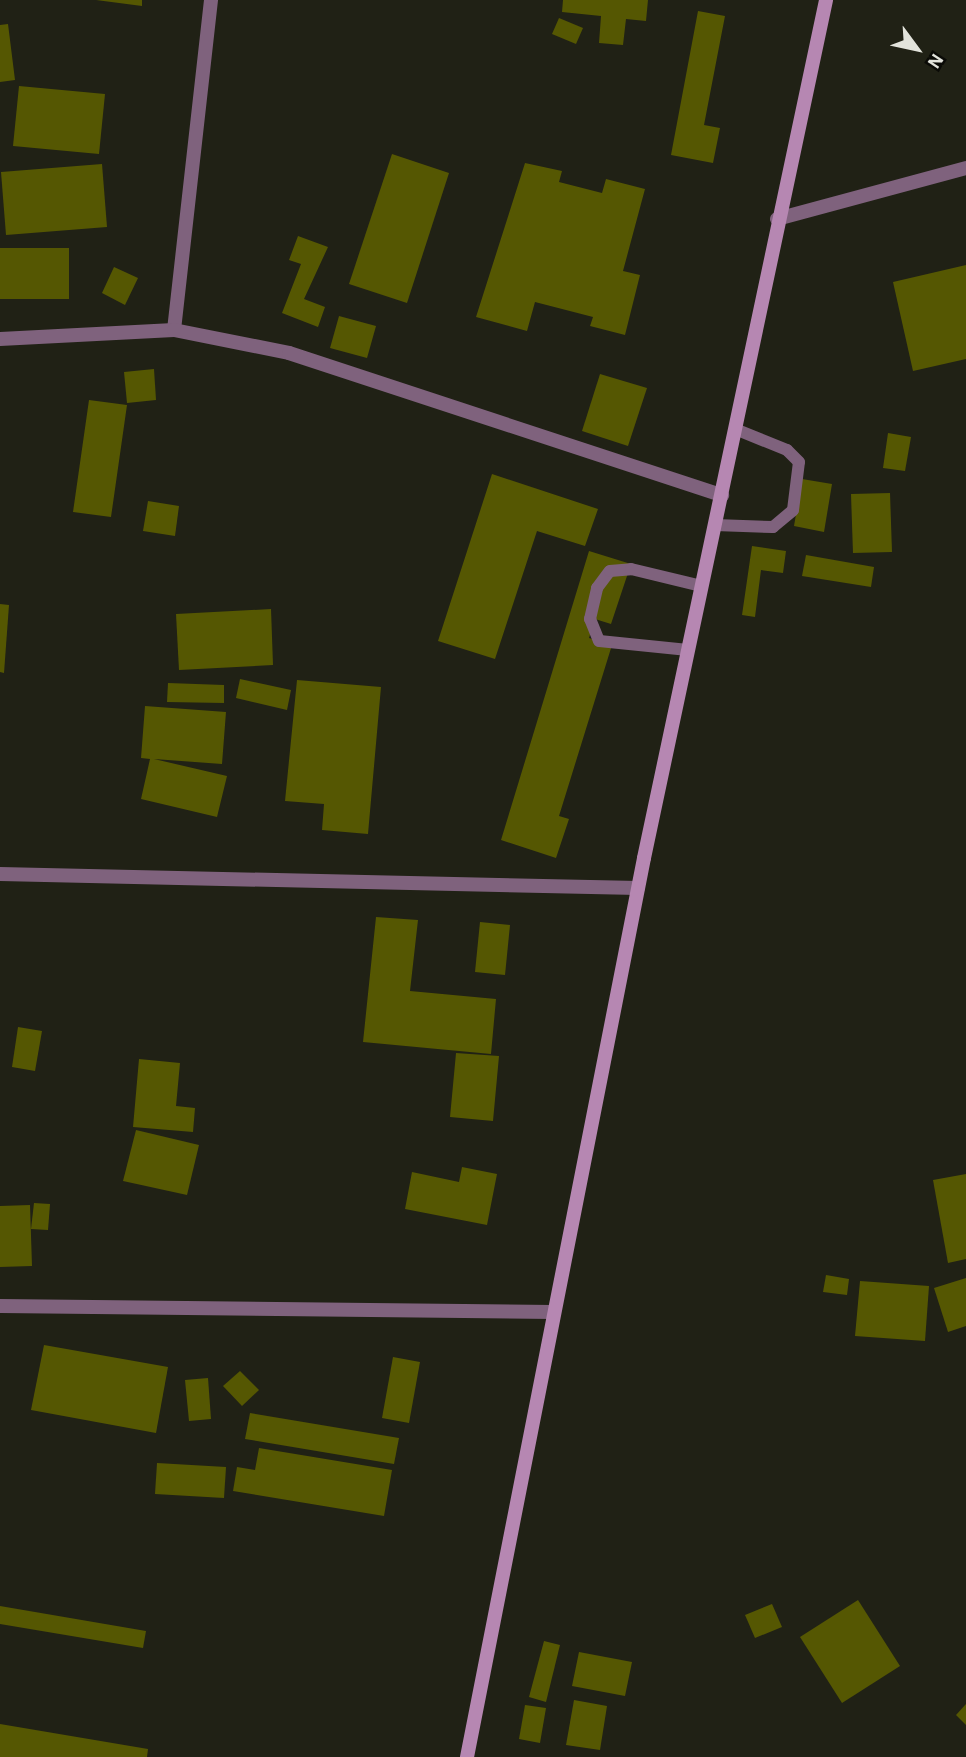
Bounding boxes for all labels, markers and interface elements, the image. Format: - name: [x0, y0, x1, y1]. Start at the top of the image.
- north arrow: [882, 14, 952, 84]
- text: N: [923, 50, 947, 71]

